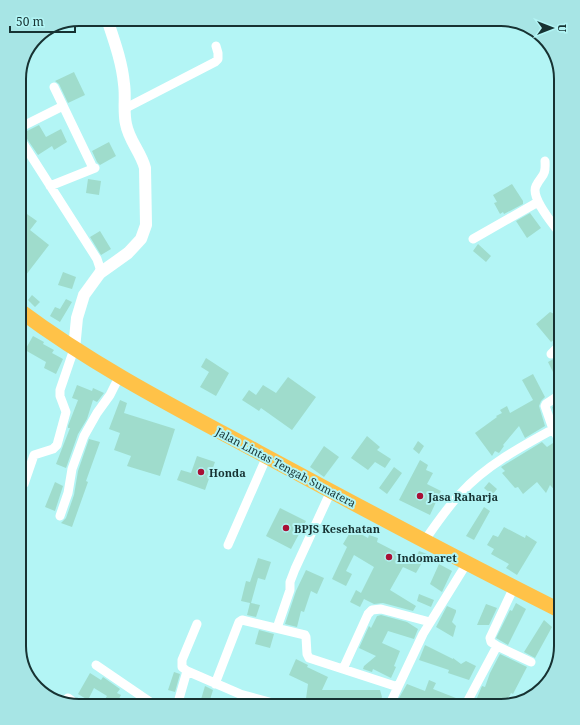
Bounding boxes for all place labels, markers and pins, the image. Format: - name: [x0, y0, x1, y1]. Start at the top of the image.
- place label: Honda: [209, 465, 246, 480]
- marker: Honda: [196, 467, 206, 477]
- place label: Jasa Raharja: [427, 489, 499, 504]
- marker: Jasa Raharja: [415, 491, 425, 501]
- place label: BPJS Kesehatan: [294, 521, 381, 536]
- marker: BPJS Kesehatan: [281, 523, 291, 533]
- place label: Indomaret: [397, 550, 457, 565]
- marker: Indomaret: [384, 552, 394, 562]

